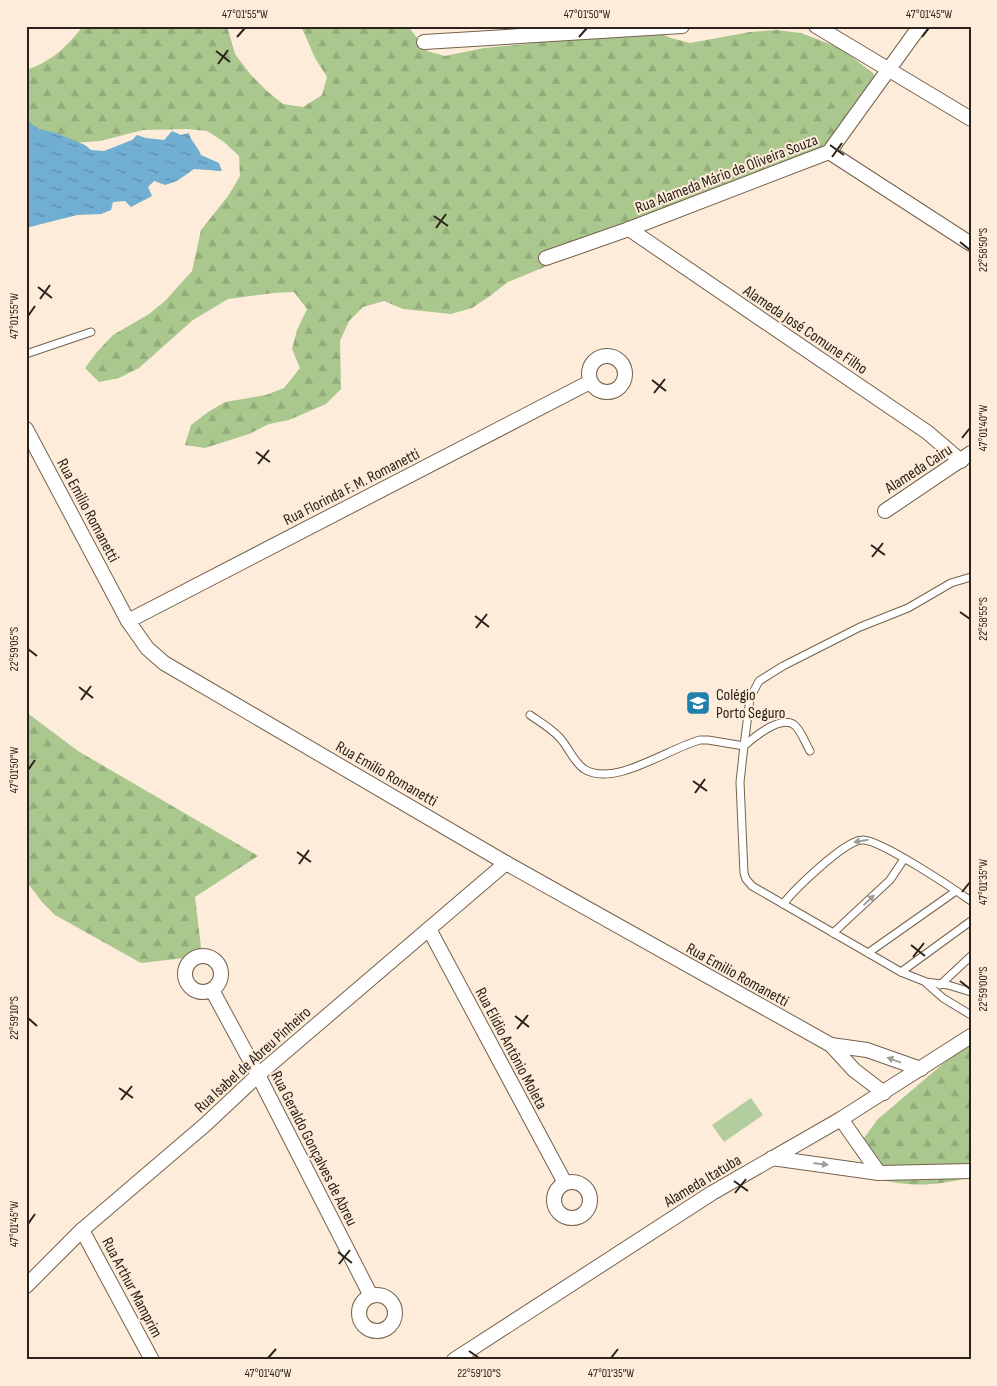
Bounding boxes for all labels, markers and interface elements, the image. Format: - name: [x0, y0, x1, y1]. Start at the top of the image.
- text: 47°01'55"W: [222, 7, 268, 22]
- text: 47°01'50"W: [564, 7, 610, 22]
- text: 47°01'45"W: [906, 7, 952, 22]
- street label: Rua Alameda Mário de Oliveira Souza: [633, 131, 820, 218]
- text: 22°58'50"S: [976, 228, 991, 272]
- street label: Alameda José Comune Filho: [739, 281, 871, 379]
- text: 47°01'55"W: [7, 293, 22, 339]
- text: 47°01'40"W: [976, 405, 991, 451]
- street label: Alameda Cairu: [881, 441, 956, 499]
- street label: Rua Florinda F. M. Romanetti: [280, 445, 423, 530]
- street label: Rua Emilio Romanetti: [52, 456, 123, 566]
- text: 22°58'55"S: [976, 597, 991, 641]
- text: 22°59'05"S: [7, 627, 22, 671]
- place label: Colégio Porto Seguro: [716, 686, 785, 723]
- school or university icon: Colégio Porto Seguro: [685, 690, 711, 716]
- street label: Rua Emilio Romanetti: [332, 737, 441, 811]
- text: 47°01'50"W: [7, 747, 22, 793]
- one-way arrow: [852, 838, 868, 846]
- text: 47°01'35"W: [976, 859, 991, 905]
- one-way arrow: [862, 894, 874, 906]
- street label: Rua Emilio Romanetti: [683, 939, 792, 1011]
- text: 22°59'00"S: [976, 967, 991, 1011]
- street label: Rua Elídio Antônio Moleta: [471, 985, 551, 1113]
- text: 22°59'10"S: [7, 996, 22, 1040]
- street label: Rua Isabel de Abreu Pinheiro: [191, 1003, 315, 1117]
- one-way arrow: [886, 1056, 901, 1064]
- street label: Rua Geraldo Gonçalves de Abreu: [266, 1068, 361, 1229]
- street label: Alameda Itatuba: [660, 1151, 745, 1212]
- one-way arrow: [813, 1160, 829, 1168]
- text: 47°01'45"W: [7, 1201, 22, 1247]
- street label: Rua Arthur Mamprim: [97, 1234, 166, 1341]
- text: 47°01'40"W: [245, 1366, 291, 1381]
- text: 22°59'10"S: [457, 1366, 501, 1381]
- text: 47°01'35"W: [588, 1366, 634, 1381]

